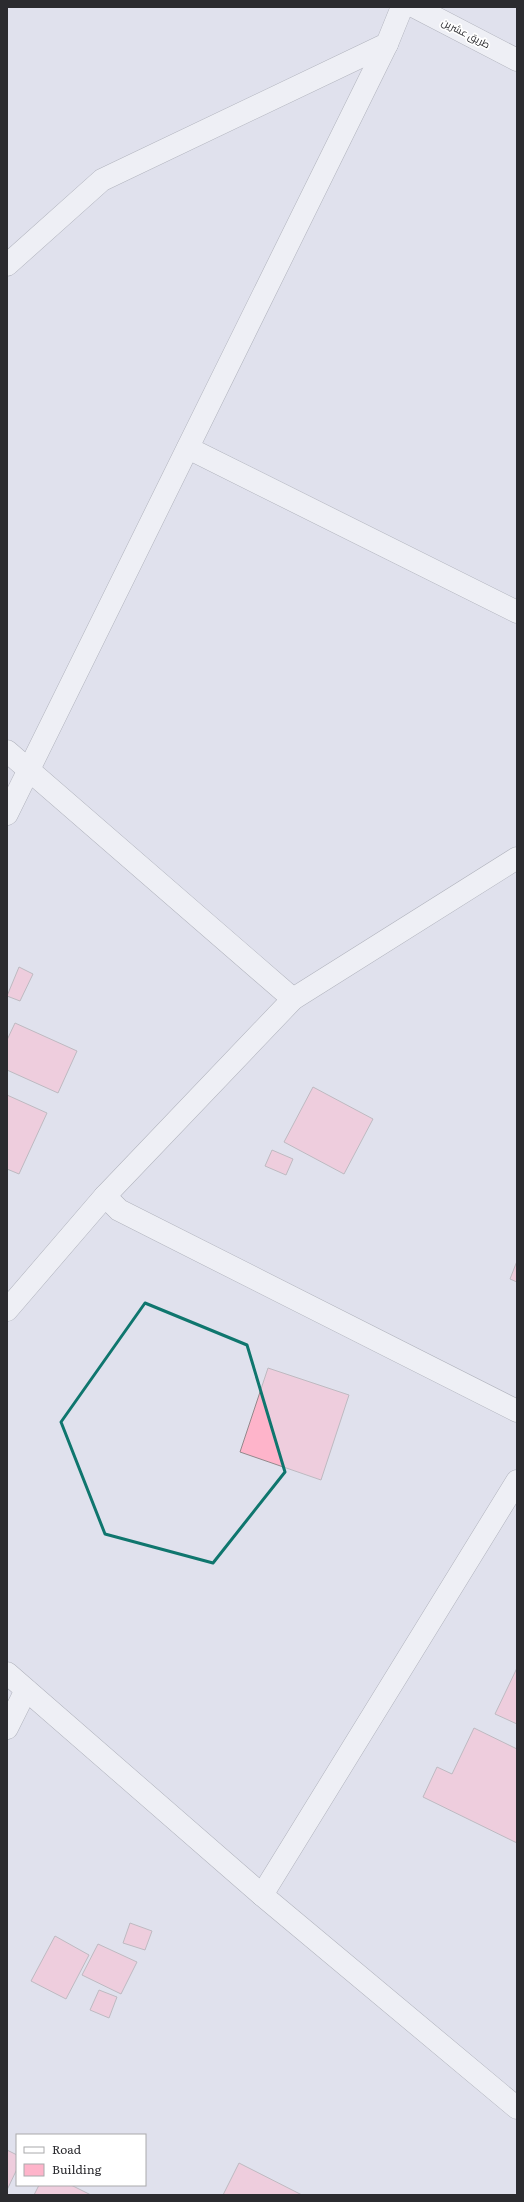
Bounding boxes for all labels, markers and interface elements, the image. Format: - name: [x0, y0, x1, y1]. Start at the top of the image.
- street label: طريق عشرين: [439, 14, 493, 51]
- legend: [16, 2134, 146, 2186]
- text: Road: [52, 2140, 82, 2158]
- text: Building: [52, 2160, 102, 2178]

